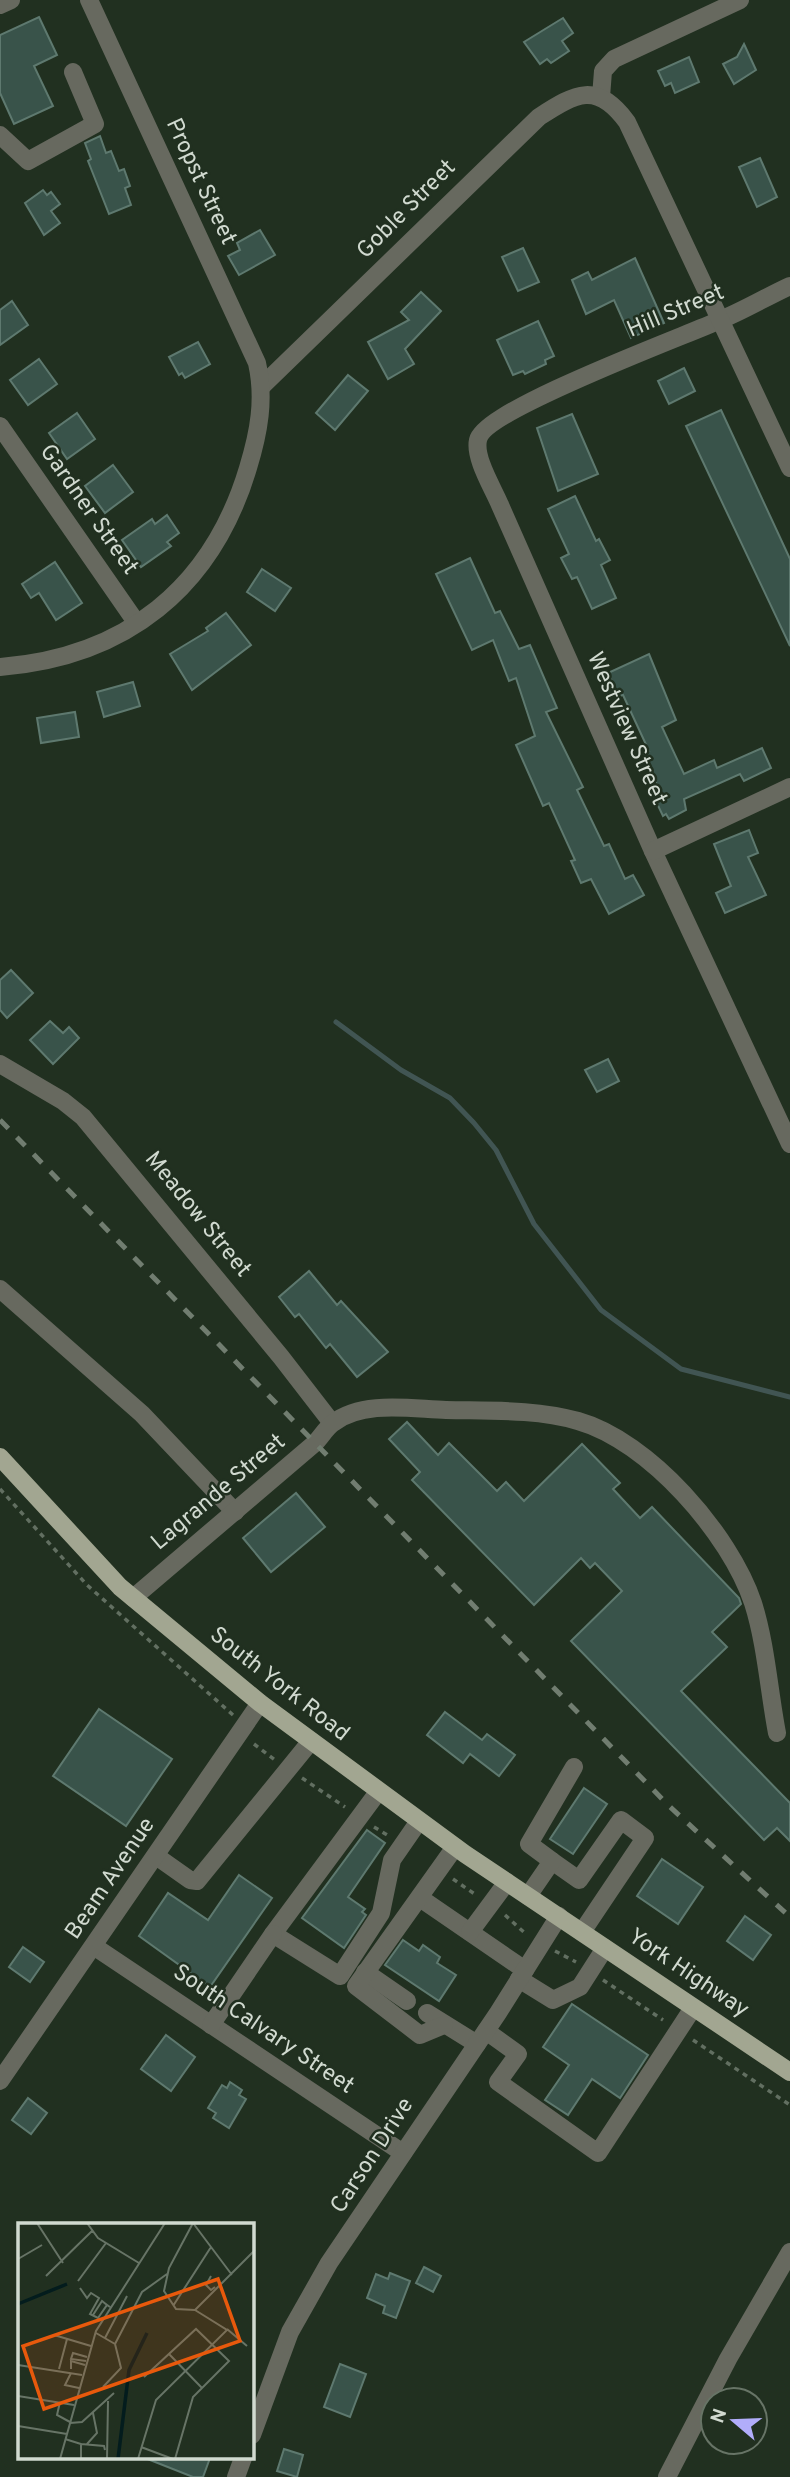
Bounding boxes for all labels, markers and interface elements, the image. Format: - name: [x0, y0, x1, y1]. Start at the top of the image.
- street label: Propst Street: [158, 114, 242, 250]
- street label: Goble Street: [351, 154, 463, 266]
- street label: Hill Street: [623, 279, 729, 345]
- street label: Gardner Street: [32, 439, 144, 581]
- street label: Westview Street: [579, 648, 673, 810]
- street label: Meadow Street: [137, 1146, 257, 1284]
- street label: Lagrande Street: [146, 1428, 292, 1558]
- street label: South York Road: [203, 1621, 355, 1749]
- street label: Beam Avenue: [60, 1813, 162, 1945]
- street label: York Highway: [622, 1923, 754, 2025]
- street label: South Calvary Street: [167, 1959, 359, 2101]
- street label: Carson Drive: [325, 2093, 421, 2219]
- inset map: [18, 2223, 254, 2460]
- north arrow: [699, 2386, 769, 2456]
- text: N: [706, 2406, 733, 2426]

